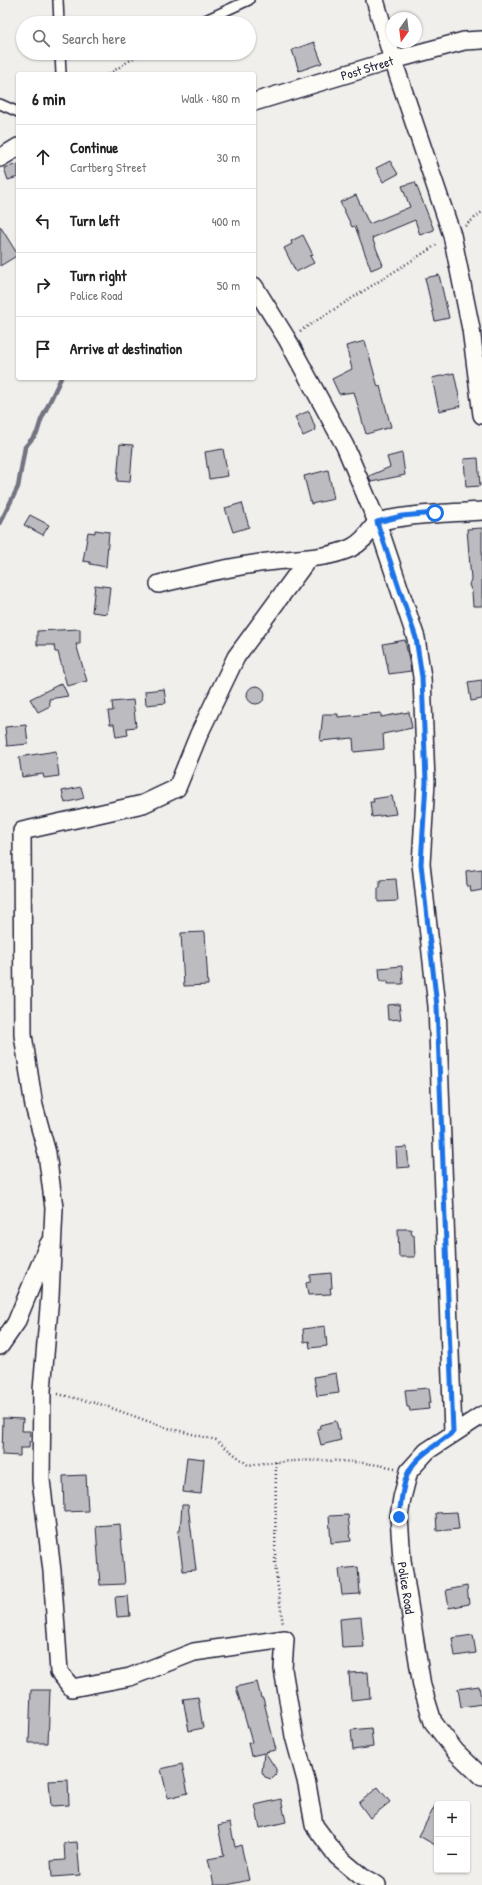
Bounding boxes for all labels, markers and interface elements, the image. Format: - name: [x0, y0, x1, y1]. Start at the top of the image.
- north arrow: [386, 12, 422, 48]
- search box: [16, 16, 256, 60]
- icon: search: [30, 27, 52, 49]
- text: Search here: [62, 28, 126, 49]
- street label: Post Street: [338, 51, 396, 84]
- text: 6 min: [32, 87, 66, 110]
- text: Walk · 480 m: [181, 89, 240, 107]
- text: Continue: [70, 137, 118, 158]
- icon: ahead: [32, 146, 54, 168]
- text: 30 m: [217, 148, 240, 166]
- text: Cartberg Street: [70, 158, 146, 176]
- icon: left: [32, 210, 54, 232]
- text: Turn left: [70, 210, 120, 231]
- text: 400 m: [212, 212, 240, 230]
- text: Turn right: [70, 265, 126, 286]
- icon: right: [32, 274, 54, 296]
- text: 50 m: [217, 276, 240, 294]
- text: Police Road: [70, 286, 122, 304]
- icon: arrive: [32, 338, 54, 360]
- text: Arrive at destination: [70, 338, 182, 359]
- route start: [426, 504, 444, 522]
- route end: [390, 1508, 408, 1526]
- street label: Police Road: [393, 1560, 419, 1615]
- map controls: [434, 1801, 470, 1873]
- button: +: [434, 1801, 470, 1837]
- button: −: [434, 1837, 470, 1873]

